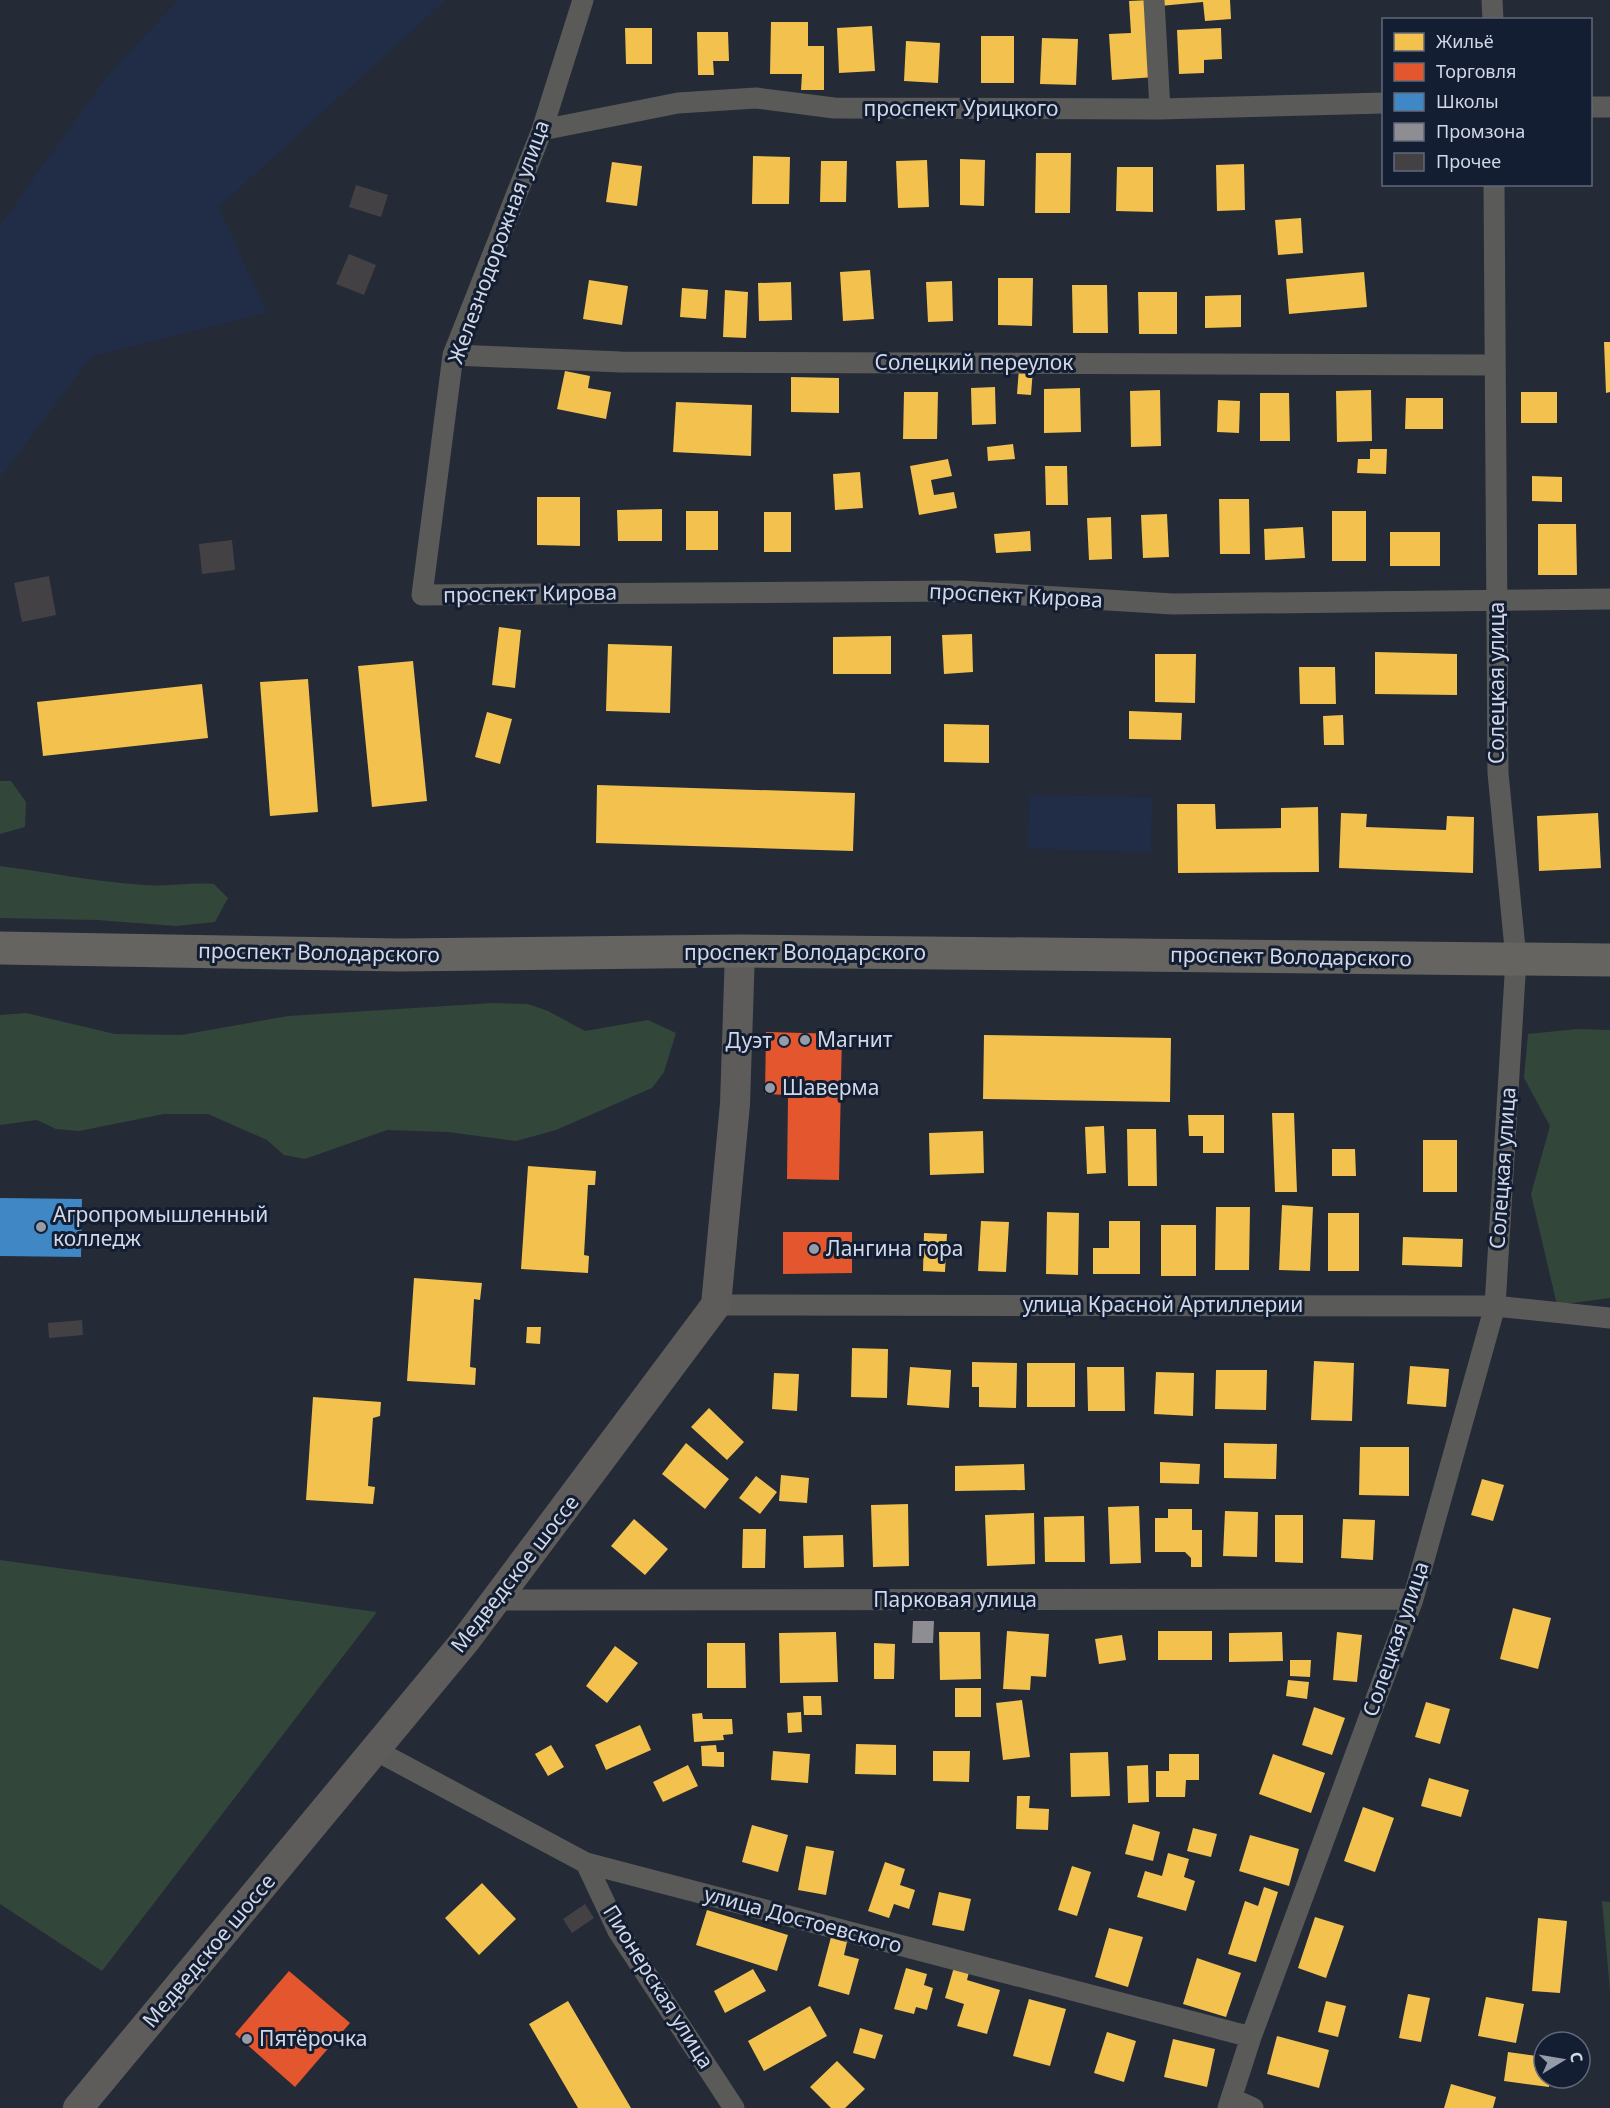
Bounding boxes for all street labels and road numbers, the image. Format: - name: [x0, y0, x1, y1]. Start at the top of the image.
- street label: проспект Урицкого: [863, 94, 1059, 122]
- street label: Железнодорожная улица: [441, 116, 555, 367]
- street label: Солецкий переулок: [875, 348, 1073, 376]
- street label: проспект Кирова: [928, 576, 1104, 614]
- street label: проспект Кирова: [443, 577, 617, 609]
- street label: Солецкая улица: [1482, 602, 1510, 764]
- street label: проспект Володарского: [198, 936, 440, 968]
- street label: проспект Володарского: [684, 938, 926, 966]
- street label: проспект Володарского: [1170, 940, 1412, 972]
- street label: Солецкая улица: [1482, 1086, 1522, 1250]
- street label: улица Красной Артиллерии: [1023, 1290, 1303, 1318]
- street label: Медведское шоссе: [444, 1489, 585, 1658]
- street label: Солецкая улица: [1355, 1557, 1435, 1720]
- street label: Парковая улица: [873, 1585, 1037, 1613]
- street label: Медведское шоссе: [136, 1868, 281, 2033]
- street label: улица Достоевского: [701, 1879, 905, 1959]
- street label: Пионерская улица: [597, 1899, 721, 2074]

